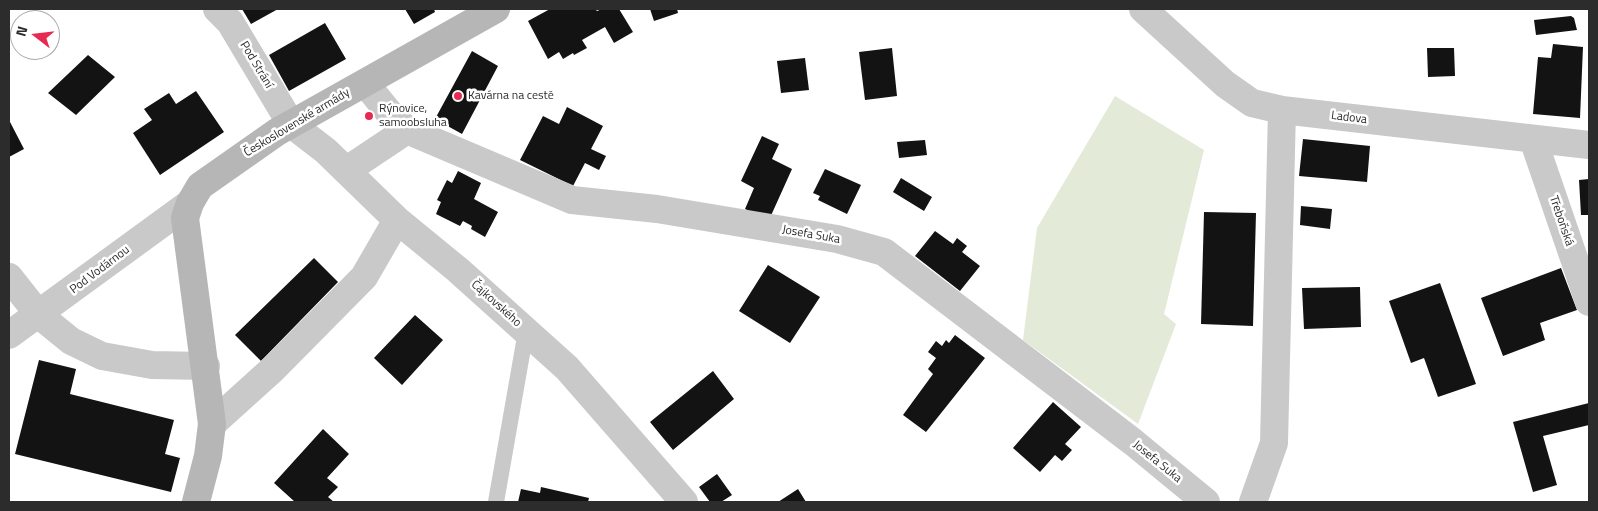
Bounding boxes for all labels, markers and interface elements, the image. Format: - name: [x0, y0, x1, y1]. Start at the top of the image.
- north arrow: [10, 10, 60, 60]
- text: N: [10, 23, 32, 39]
- street label: Pod Strání: [236, 39, 276, 91]
- street label: Československé armády: [241, 86, 353, 160]
- place label: Kavárna na cestě: [468, 89, 554, 103]
- marker: Kavárna na cestě: [452, 90, 464, 102]
- place label: Rýnovice, samoobsluha: [379, 102, 447, 130]
- street label: Ladova: [1330, 109, 1368, 127]
- marker: Rýnovice, samoobsluha: [363, 110, 375, 122]
- street label: Třeboňská: [1546, 194, 1576, 248]
- street label: Josefa Suka: [781, 223, 841, 247]
- street label: Pod Vodárnou: [67, 243, 133, 297]
- street label: Čajkovského: [468, 278, 524, 330]
- street label: Josefa Suka: [1130, 438, 1184, 486]

